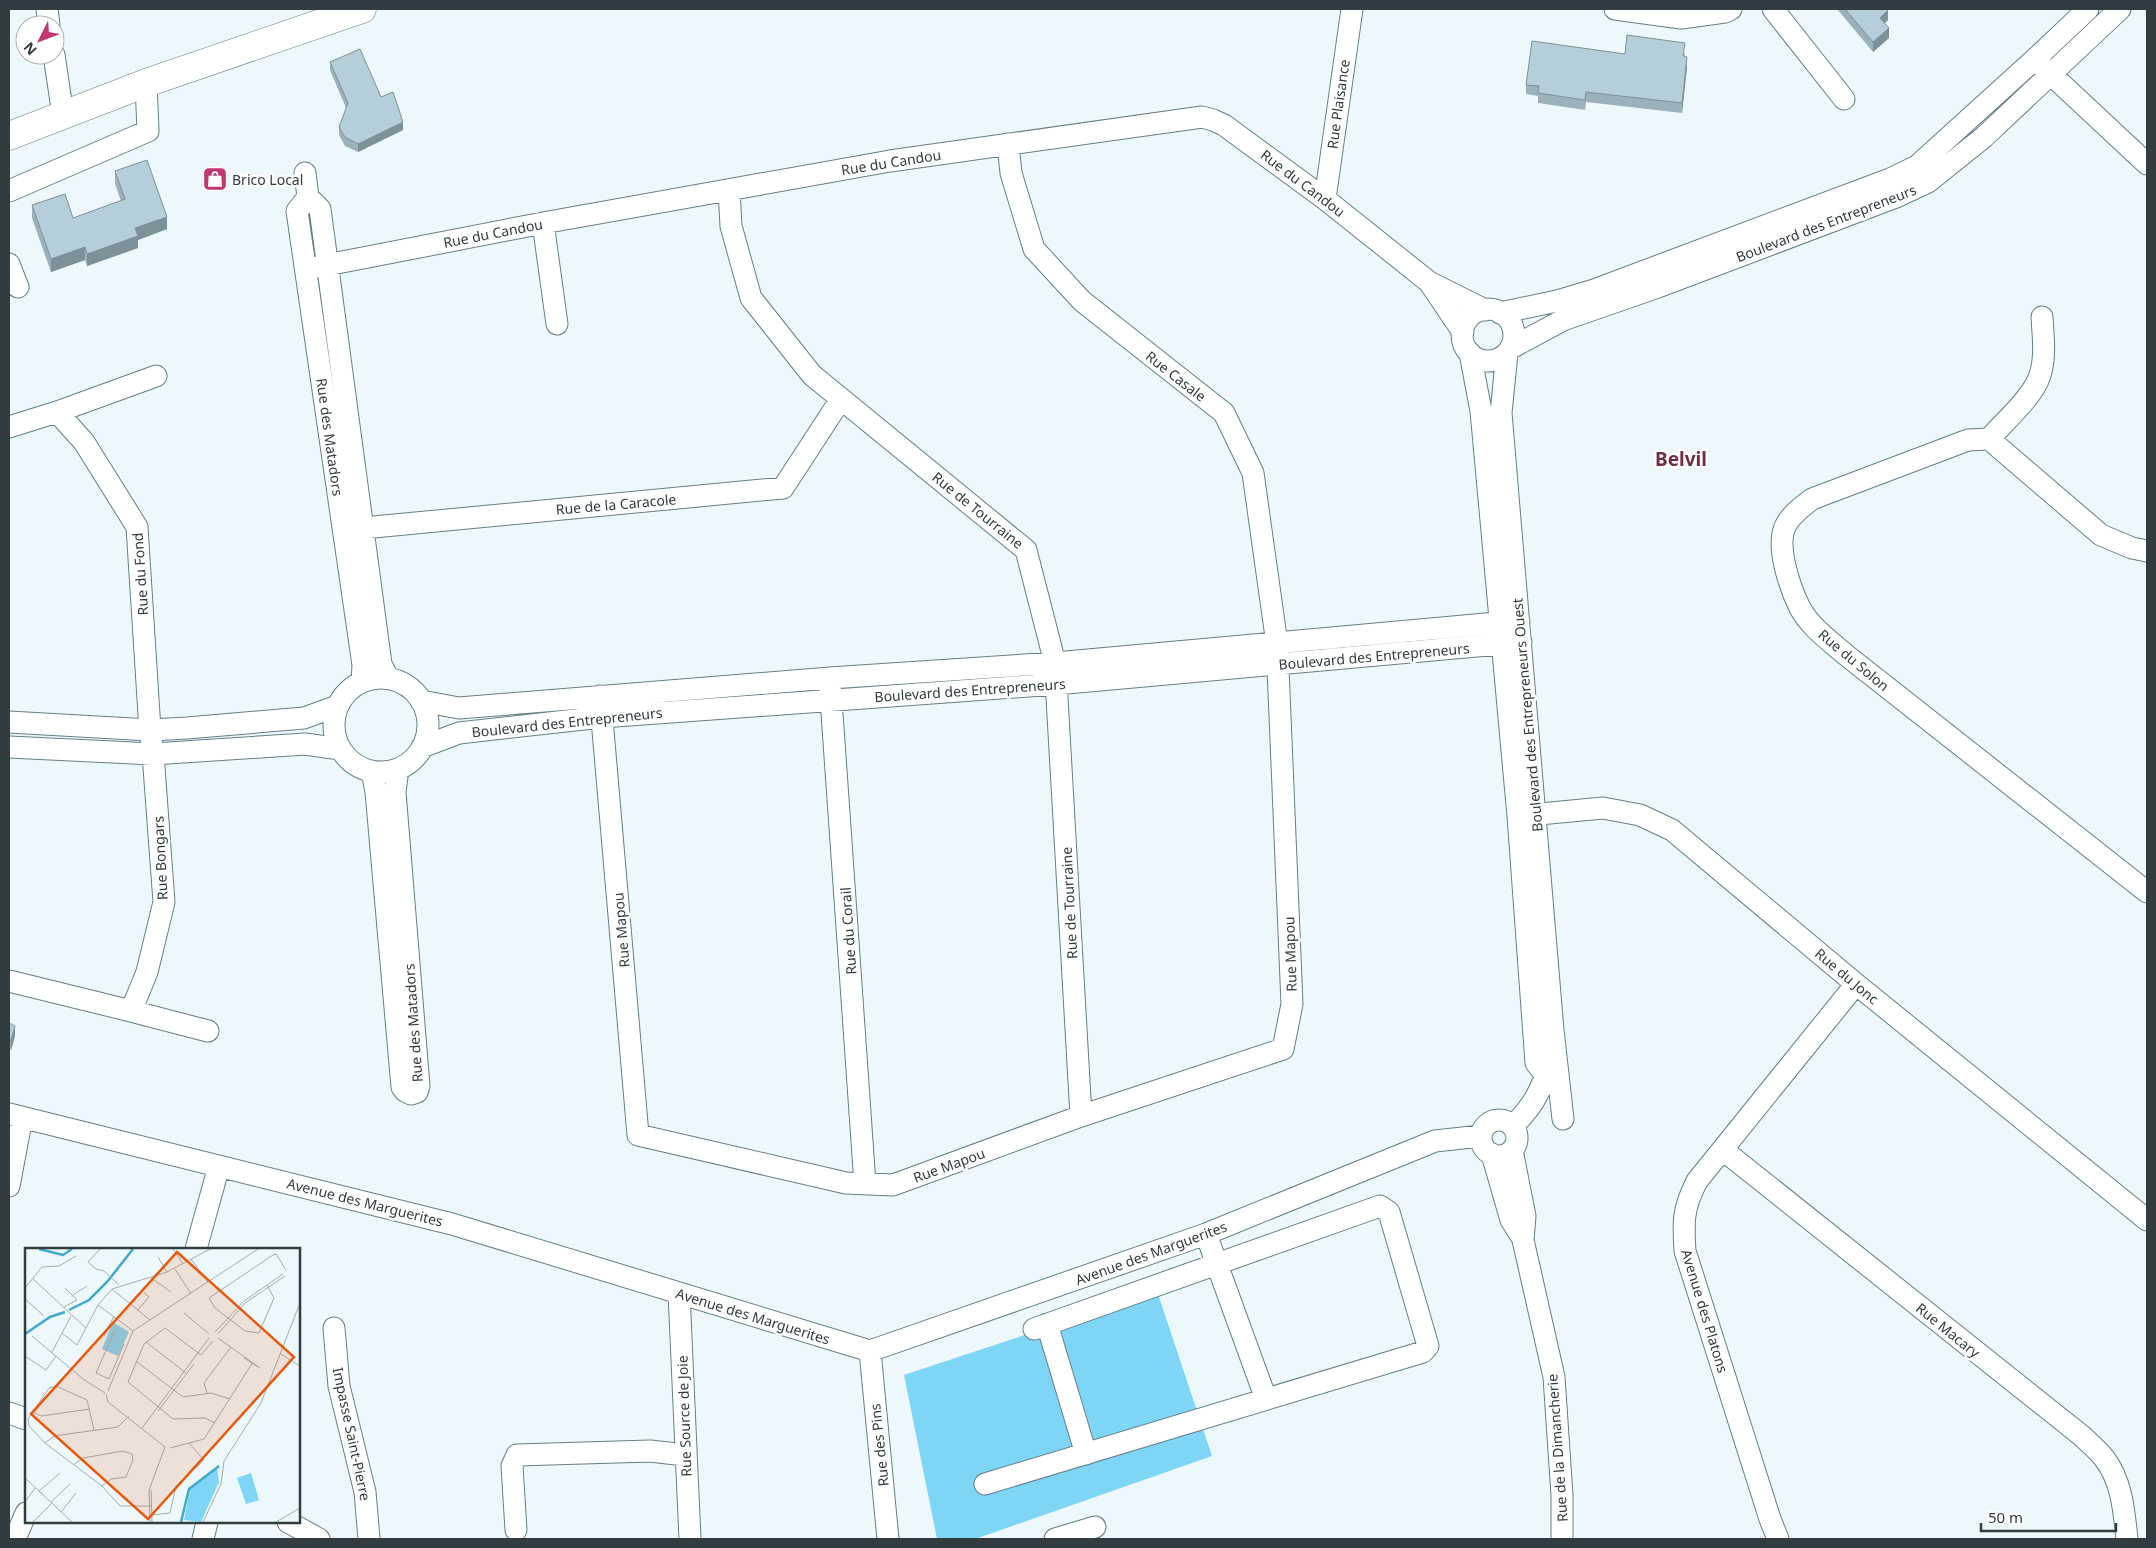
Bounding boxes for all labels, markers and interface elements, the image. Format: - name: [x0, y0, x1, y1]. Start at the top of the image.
- north arrow: [15, 15, 65, 65]
- text: N: [19, 38, 41, 60]
- street label: Rue Plaisance: [1322, 58, 1354, 150]
- street label: Rue du Candou: [840, 145, 942, 179]
- street label: Rue du Candou: [1257, 145, 1349, 221]
- shop icon: Brico Local: [202, 166, 228, 192]
- place label: Brico Local: [232, 170, 303, 189]
- street label: Boulevard des Entrepreneurs: [1733, 180, 1919, 266]
- street label: Rue du Candou: [442, 214, 544, 252]
- street label: Rue Casale: [1142, 346, 1210, 406]
- street label: Rue des Matadors: [312, 377, 348, 497]
- district label: Belvil: [1655, 446, 1707, 472]
- street label: Rue de Tourraine: [928, 467, 1028, 553]
- street label: Rue de la Caracole: [555, 489, 677, 519]
- street label: Rue du Fond: [128, 532, 152, 616]
- street label: Boulevard des Entrepreneurs Ouest: [1507, 597, 1547, 833]
- street label: Rue du Solon: [1815, 625, 1893, 695]
- street label: Boulevard des Entrepreneurs: [1278, 638, 1471, 674]
- street label: Boulevard des Entrepreneurs: [874, 674, 1067, 706]
- street label: Boulevard des Entrepreneurs: [471, 703, 664, 741]
- street label: Rue Bongars: [148, 815, 172, 900]
- street label: Rue de Tourraine: [1057, 846, 1081, 960]
- street label: Rue du Corail: [835, 887, 861, 975]
- street label: Rue Mapou: [608, 892, 634, 968]
- street label: Rue Mapou: [1279, 916, 1301, 992]
- street label: Rue du Jonc: [1811, 944, 1883, 1008]
- street label: Rue des Matadors: [399, 963, 427, 1083]
- street label: Rue Mapou: [910, 1143, 988, 1187]
- street label: Avenue des Marguerites: [285, 1173, 445, 1231]
- street label: Avenue des Marguerites: [1073, 1217, 1230, 1289]
- street label: Avenue des Platons: [1677, 1247, 1733, 1375]
- inset map: [25, 1248, 300, 1523]
- street label: Avenue des Marguerites: [674, 1284, 833, 1349]
- street label: Rue Macary: [1912, 1298, 1985, 1362]
- street label: Rue Source de Joie: [672, 1355, 696, 1477]
- street label: Impasse Saint-Pierre: [329, 1366, 375, 1502]
- street label: Rue de la Dimancherie: [1542, 1373, 1572, 1523]
- street label: Rue des Pins: [865, 1402, 893, 1487]
- scale bar: [1981, 1500, 2116, 1532]
- text: 50 m: [1988, 1507, 2023, 1527]

